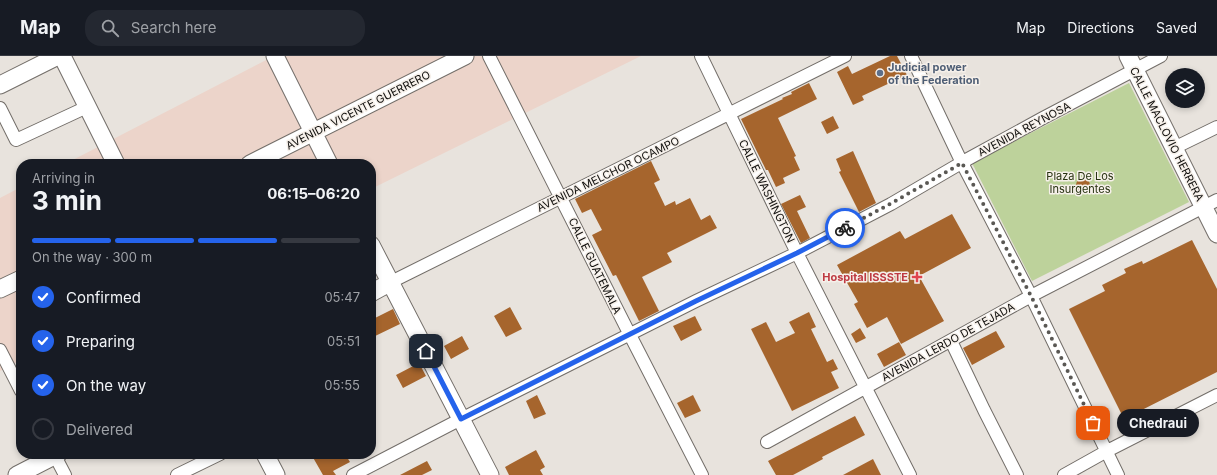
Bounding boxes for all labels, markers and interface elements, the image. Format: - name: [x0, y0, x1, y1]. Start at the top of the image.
- search box: [85, 10, 365, 46]
- text: Map: [20, 16, 61, 39]
- icon: search: [99, 17, 121, 39]
- text: Search here: [131, 18, 216, 37]
- text: Map: [1016, 19, 1045, 36]
- text: Directions: [1067, 19, 1134, 36]
- text: Saved: [1156, 19, 1197, 36]
- place label: Judicial power of the Federation: [888, 60, 979, 87]
- street label: CALLE MACLOVIO HERRERA: [1127, 64, 1207, 204]
- street label: AVENIDA VICENTE GUERRERO: [284, 67, 432, 153]
- marker: Judicial power of the Federation: [875, 68, 885, 78]
- map controls: [1165, 68, 1205, 108]
- button: layers: [1165, 68, 1205, 108]
- street label: AVENIDA REYNOSA: [975, 98, 1073, 159]
- street label: AVENIDA MELCHOR OCAMPO: [534, 133, 682, 215]
- street label: CALLE WASHINGTON: [736, 137, 798, 245]
- park label: Plaza De Los Insurgentes: [1046, 169, 1114, 196]
- text: Arriving in: [32, 170, 95, 186]
- text: 06:15–06:20: [267, 184, 360, 203]
- text: 3 min: [32, 185, 102, 216]
- courier: [825, 208, 865, 248]
- street label: CALLE GUATEMALA: [566, 216, 625, 317]
- icon: bike: [834, 217, 856, 239]
- text: On the way · 300 m: [32, 249, 152, 265]
- place label: Hospital ISSSTE: [822, 270, 908, 284]
- marker: Hospital ISSSTE: [911, 271, 923, 283]
- icon: check: [32, 286, 54, 308]
- text: Confirmed: [66, 288, 141, 307]
- text: 05:47: [324, 289, 360, 305]
- street label: AVENIDA LERDO DE TEJADA: [879, 299, 1017, 384]
- icon: check: [32, 330, 54, 352]
- text: Preparing: [66, 332, 135, 351]
- text: 05:51: [327, 333, 360, 349]
- pin: [409, 334, 443, 368]
- icon: home: [415, 340, 437, 362]
- icon: check: [32, 374, 54, 396]
- text: On the way: [66, 376, 146, 395]
- text: 05:55: [324, 377, 360, 393]
- pin: [1076, 406, 1110, 440]
- callout: Chedraui: [1117, 409, 1199, 437]
- icon: bag: [1082, 412, 1104, 434]
- text: Chedraui: [1129, 415, 1187, 431]
- text: Delivered: [66, 420, 133, 439]

